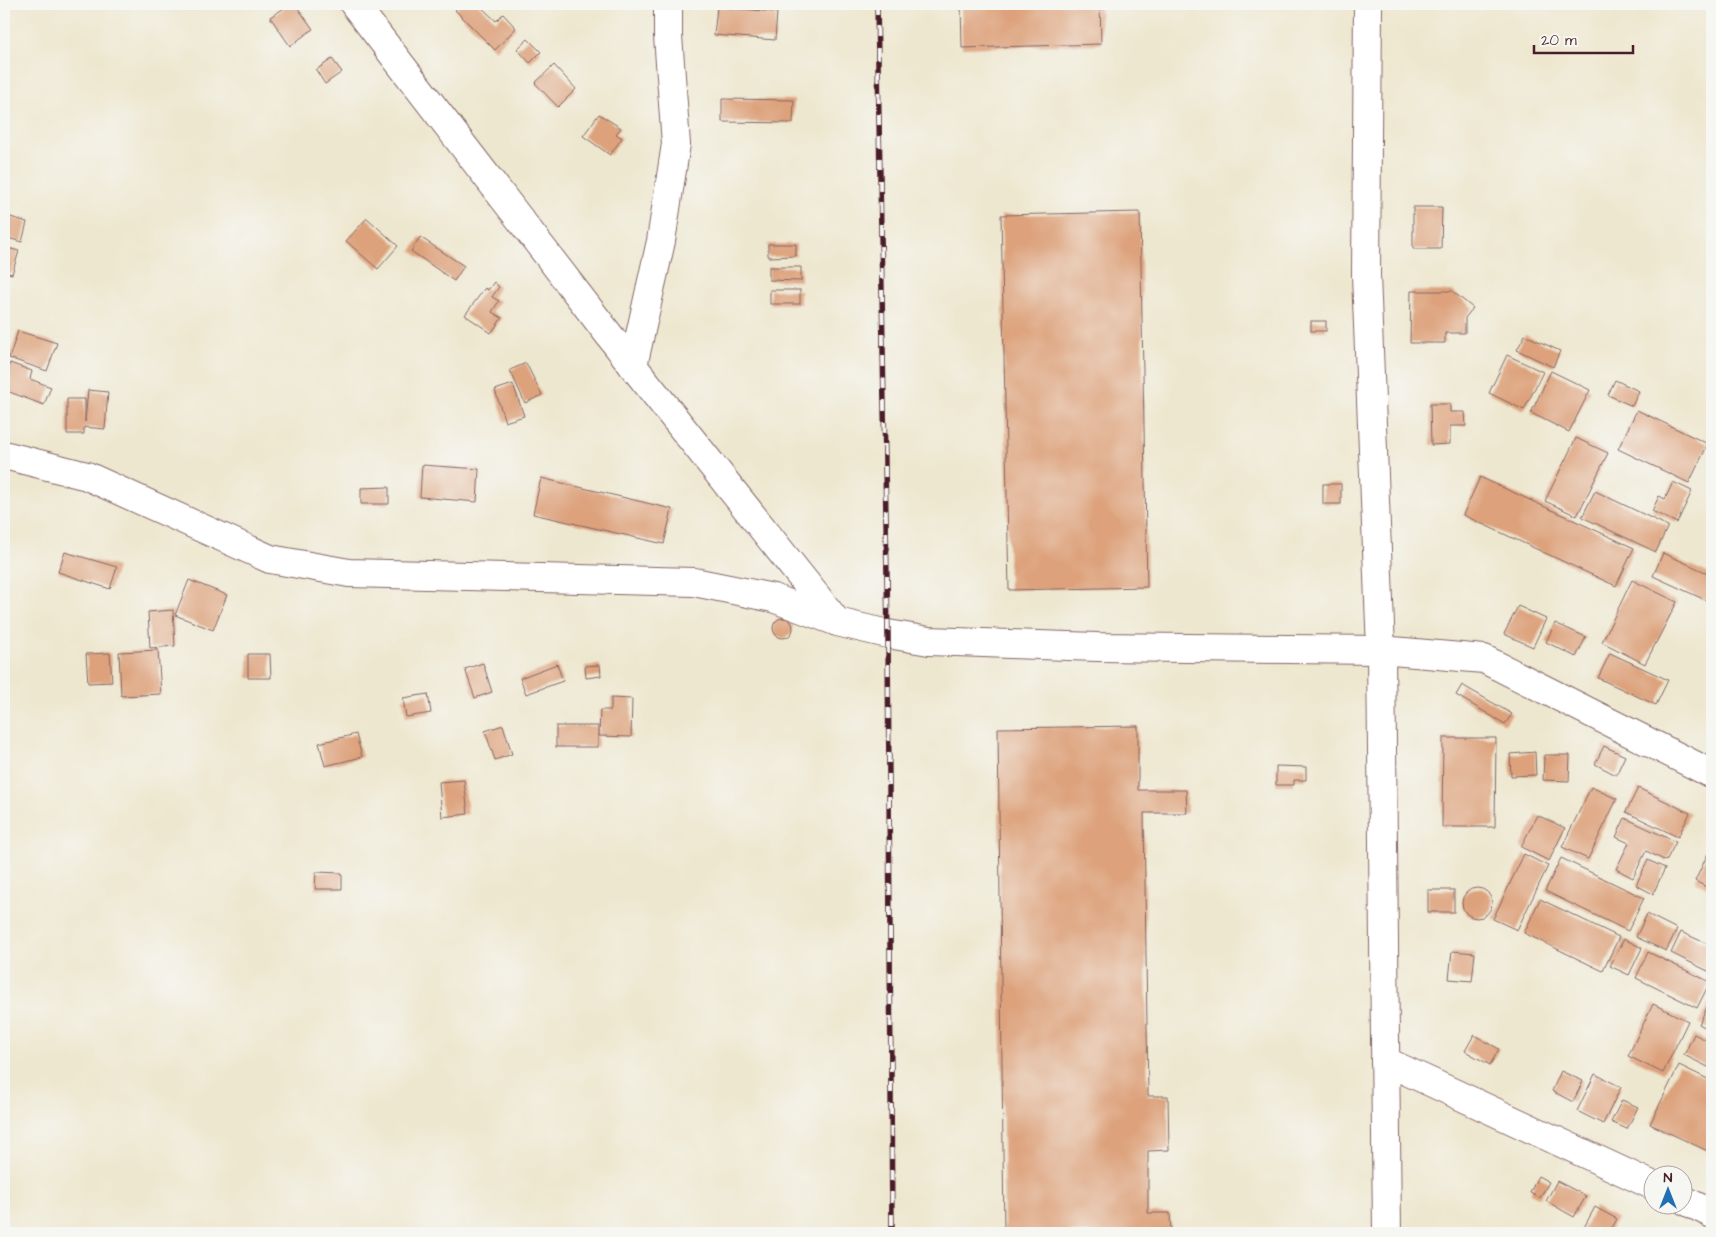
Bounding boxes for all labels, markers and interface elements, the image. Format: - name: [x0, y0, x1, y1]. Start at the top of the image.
- scale bar: [1534, 22, 1632, 54]
- text: 20 m: [1541, 30, 1577, 51]
- north arrow: [1644, 1164, 1694, 1214]
- text: N: [1664, 1168, 1673, 1188]

